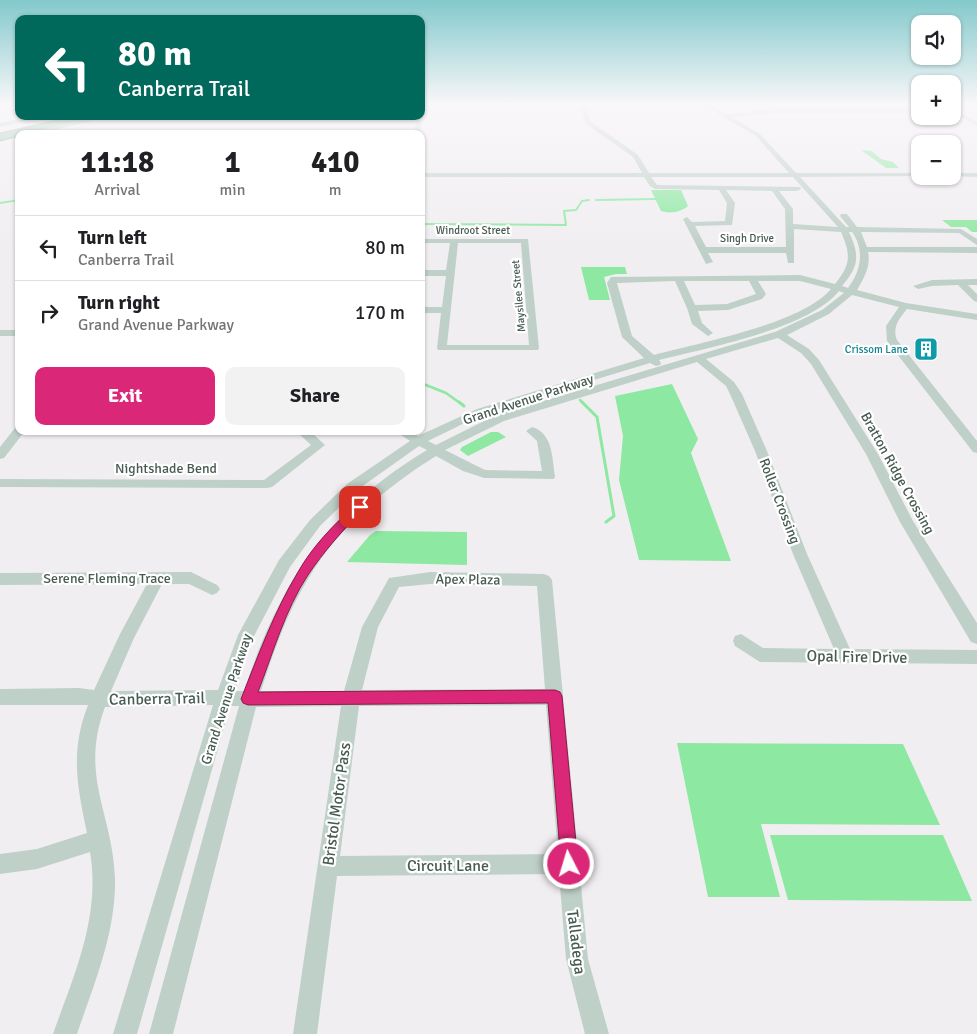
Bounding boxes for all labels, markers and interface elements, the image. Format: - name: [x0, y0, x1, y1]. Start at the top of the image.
- map controls: [911, 15, 961, 185]
- button: sound: [911, 15, 961, 65]
- text: 80 m: [118, 32, 192, 75]
- icon: left: [35, 35, 100, 100]
- text: Canberra Trail: [118, 75, 250, 102]
- button: +: [911, 75, 961, 125]
- button: −: [911, 135, 961, 185]
- text: 11:18: [80, 144, 154, 181]
- text: 1: [224, 144, 241, 181]
- text: 410: [311, 144, 359, 181]
- text: Arrival: [94, 180, 140, 200]
- text: min: [220, 180, 245, 200]
- text: m: [329, 180, 342, 200]
- street label: Windroot Street: [436, 224, 510, 237]
- text: Turn left: [78, 226, 147, 250]
- street label: Singh Drive: [720, 232, 774, 245]
- icon: left: [35, 234, 63, 262]
- text: 80 m: [365, 236, 405, 260]
- text: Canberra Trail: [78, 250, 174, 270]
- street label: Maysilee Street: [509, 259, 528, 333]
- text: Turn right: [78, 291, 160, 315]
- icon: right: [35, 299, 63, 327]
- text: 170 m: [355, 301, 405, 325]
- text: Grand Avenue Parkway: [78, 315, 234, 335]
- building icon: Crissom Lane: [913, 336, 939, 362]
- place label: Crissom Lane: [845, 343, 908, 356]
- button: Exit: [35, 367, 215, 425]
- button: Share: [225, 367, 405, 425]
- street label: Grand Avenue Parkway: [461, 370, 596, 429]
- street label: Bratton Ridge Crossing: [857, 409, 938, 537]
- street label: Roller Crossing: [755, 456, 804, 546]
- street label: Nightshade Bend: [115, 460, 217, 477]
- pin: [339, 486, 381, 528]
- icon: arrive: [346, 493, 374, 521]
- street label: Serene Fleming Trace: [43, 570, 171, 587]
- street label: Apex Plaza: [435, 570, 501, 589]
- street label: Grand Avenue Parkway: [197, 631, 256, 767]
- street label: Opal Fire Drive: [806, 646, 908, 668]
- street label: Canberra Trail: [109, 688, 206, 710]
- street label: Bristol Motor Pass: [318, 741, 356, 867]
- position arrow: [542, 837, 594, 889]
- street label: Circuit Lane: [407, 856, 489, 876]
- street label: Talladega: [562, 909, 590, 976]

